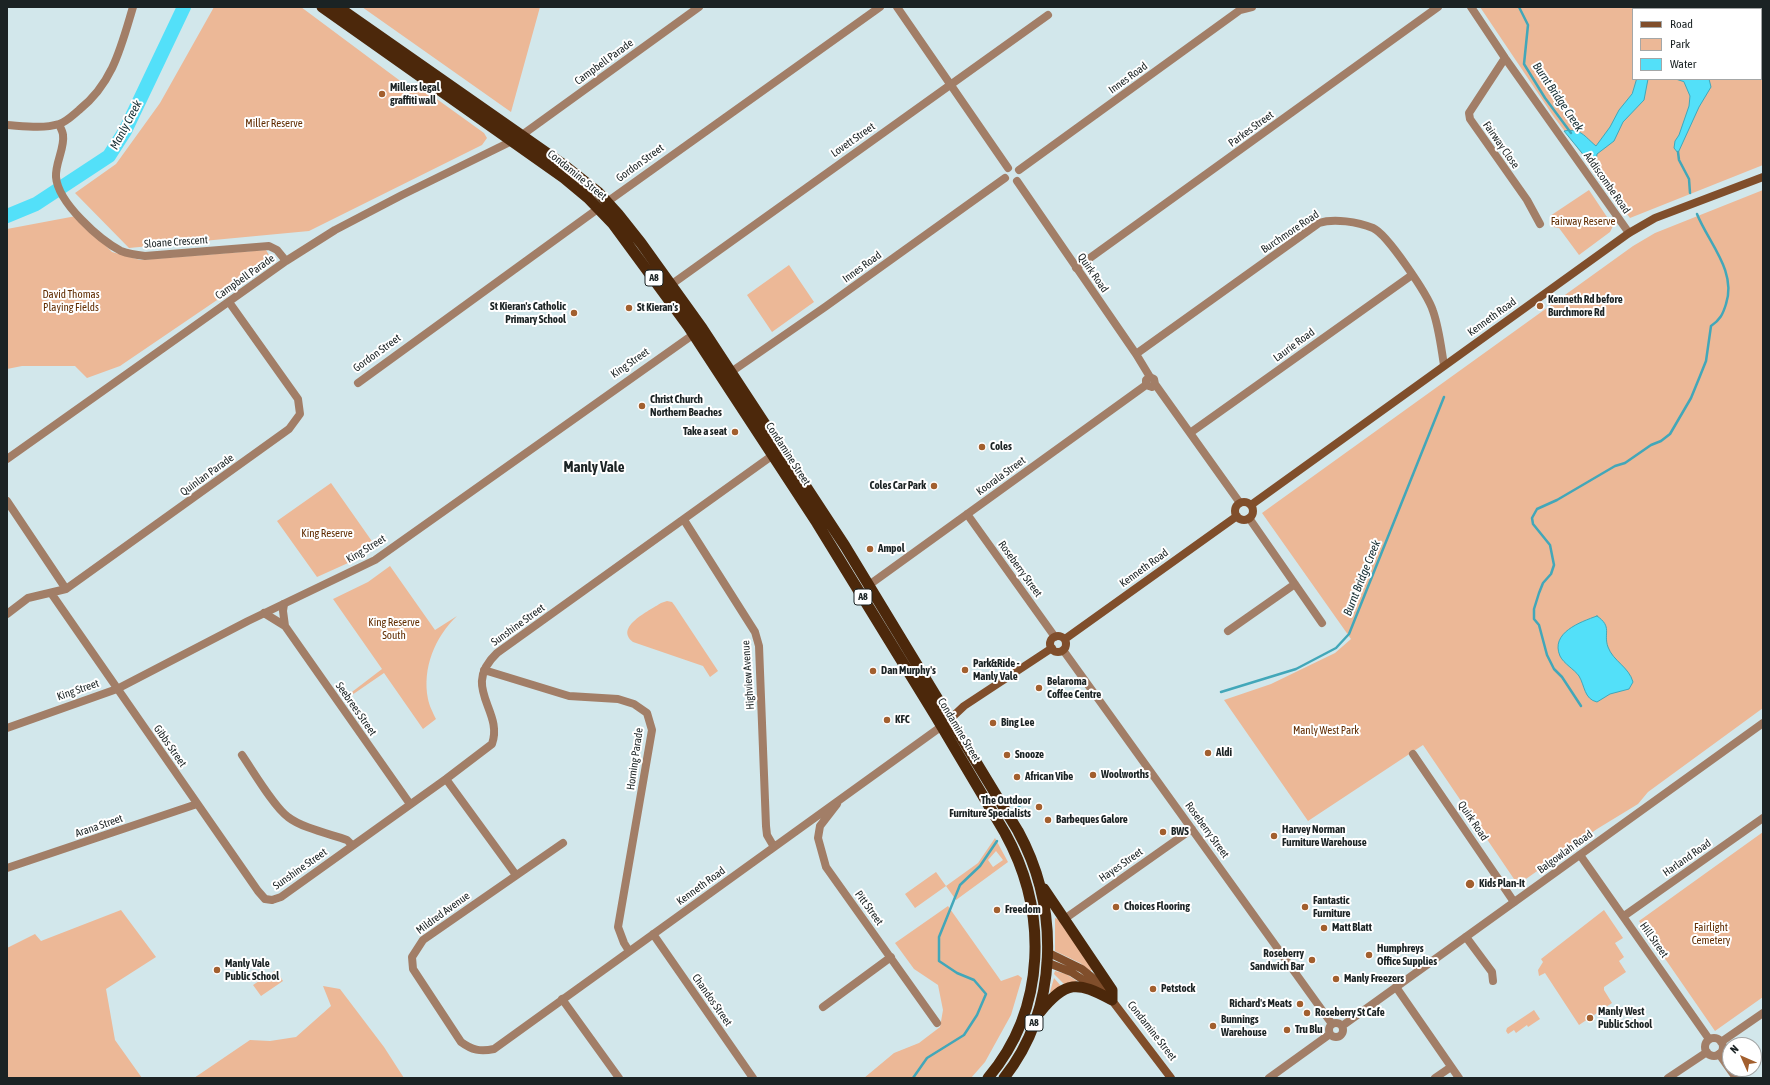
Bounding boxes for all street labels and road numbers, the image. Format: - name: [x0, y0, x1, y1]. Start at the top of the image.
- street label: Campbell Parade: [572, 36, 636, 88]
- street label: Innes Road: [1106, 59, 1150, 97]
- street label: Parkes Street: [1226, 108, 1276, 150]
- street label: Fairway Close: [1480, 119, 1522, 171]
- street label: Lovett Street: [828, 120, 878, 160]
- street label: Gordon Street: [614, 141, 666, 185]
- street label: Condamine Street: [545, 147, 609, 203]
- street label: Addiscombe Road: [1581, 150, 1633, 216]
- street label: Burchmore Road: [1259, 208, 1321, 256]
- street label: Sloane Crescent: [144, 233, 208, 251]
- street label: Innes Road: [840, 248, 884, 286]
- street label: Quirk Road: [1075, 251, 1111, 295]
- street label: Campbell Parade: [213, 252, 277, 302]
- road number: A8: [645, 270, 663, 286]
- street label: Kenneth Road: [1465, 295, 1519, 339]
- street label: Laurie Road: [1271, 326, 1317, 364]
- street label: Gordon Street: [351, 331, 403, 375]
- street label: King Street: [608, 345, 652, 381]
- street label: Condamine Street: [763, 420, 813, 488]
- street label: Quinlan Parade: [178, 451, 236, 499]
- street label: Koorala Street: [974, 454, 1028, 498]
- street label: King Street: [344, 532, 388, 566]
- street label: Roseberry Street: [995, 538, 1045, 600]
- street label: Kenneth Road: [1117, 546, 1171, 590]
- road number: A8: [854, 589, 872, 605]
- street label: Sunshine Street: [489, 601, 547, 649]
- street label: Highview Avenue: [739, 640, 757, 710]
- street label: King Street: [55, 677, 101, 703]
- street label: Seebrees Street: [333, 680, 379, 738]
- street label: Condamine Street: [935, 696, 983, 764]
- street label: Gibbs Street: [151, 722, 189, 770]
- street label: Horning Parade: [624, 727, 646, 791]
- street label: Roseberry Street: [1182, 799, 1232, 861]
- street label: Quirk Road: [1455, 799, 1491, 843]
- street label: Arana Street: [73, 812, 125, 840]
- street label: Balgowlah Road: [1535, 828, 1595, 876]
- street label: Harland Road: [1660, 837, 1714, 879]
- street label: Hayes Street: [1097, 845, 1145, 885]
- street label: Sunshine Street: [270, 846, 330, 892]
- street label: Kenneth Road: [674, 864, 728, 908]
- street label: Pitt Street: [852, 888, 886, 928]
- street label: Mildred Avenue: [414, 889, 472, 937]
- street label: Hill Street: [1637, 920, 1671, 960]
- street label: Chandos Street: [689, 971, 735, 1029]
- street label: Condamine Street: [1125, 998, 1179, 1064]
- road number: A8: [1025, 1015, 1043, 1031]

